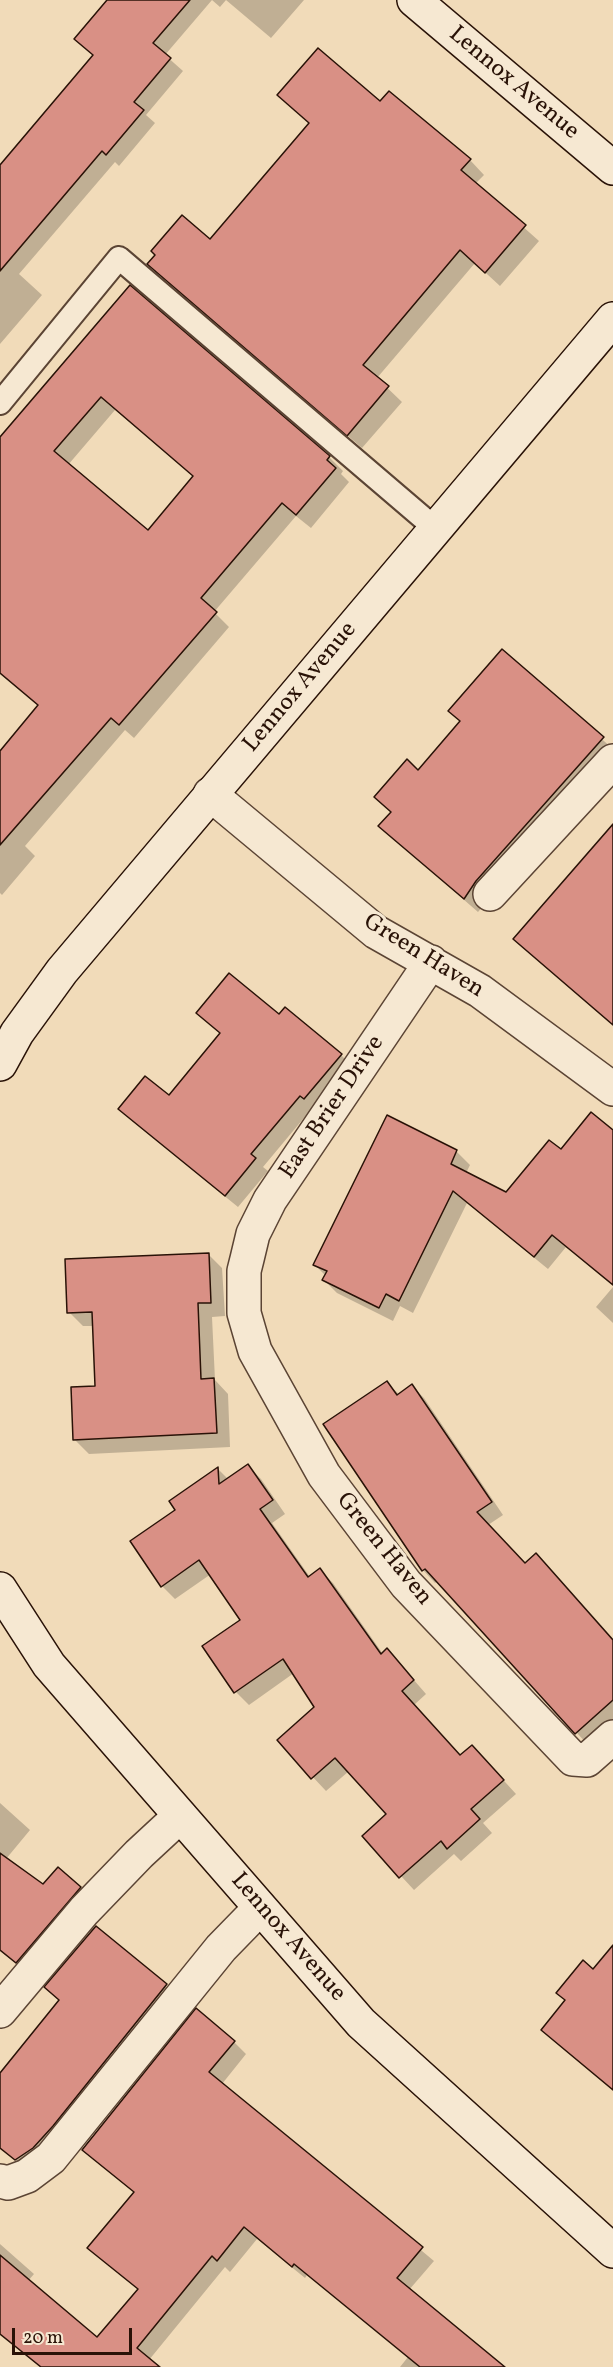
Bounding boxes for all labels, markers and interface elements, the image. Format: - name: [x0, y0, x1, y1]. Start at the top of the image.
- street label: Lennox Avenue: [442, 21, 584, 147]
- street label: Lennox Avenue: [238, 617, 364, 759]
- street label: Green Haven: [357, 909, 489, 1005]
- street label: East Brier Drive: [274, 1031, 392, 1185]
- street label: Green Haven: [329, 1488, 437, 1612]
- street label: Lennox Avenue: [223, 1868, 351, 2008]
- scale bar: [15, 2316, 135, 2354]
- text: 20 m: [23, 2326, 63, 2351]

